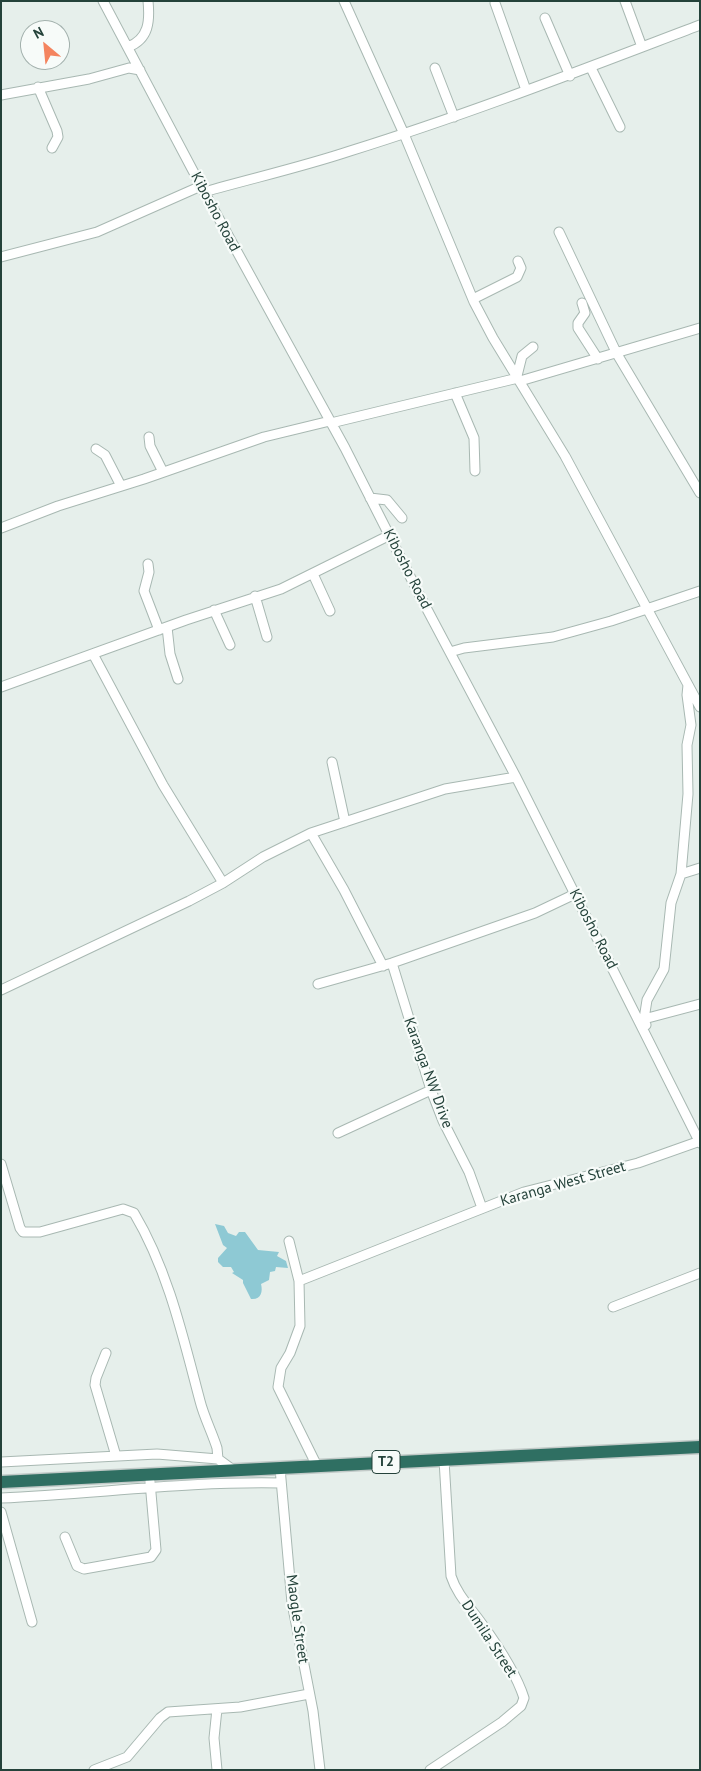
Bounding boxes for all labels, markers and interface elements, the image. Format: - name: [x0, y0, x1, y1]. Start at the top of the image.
- north arrow: [20, 20, 70, 70]
- text: N: [30, 23, 47, 43]
- street label: Kibosho Road: [186, 169, 244, 255]
- street label: Kibosho Road: [379, 526, 435, 612]
- street label: Kibosho Road: [565, 886, 621, 972]
- street label: Karanga NW Drive: [400, 1015, 456, 1131]
- street label: Karanga West Street: [498, 1157, 628, 1211]
- road number: T2: [372, 1450, 400, 1474]
- street label: Maogle Street: [282, 1573, 312, 1665]
- street label: Dumila Street: [457, 1597, 521, 1681]

